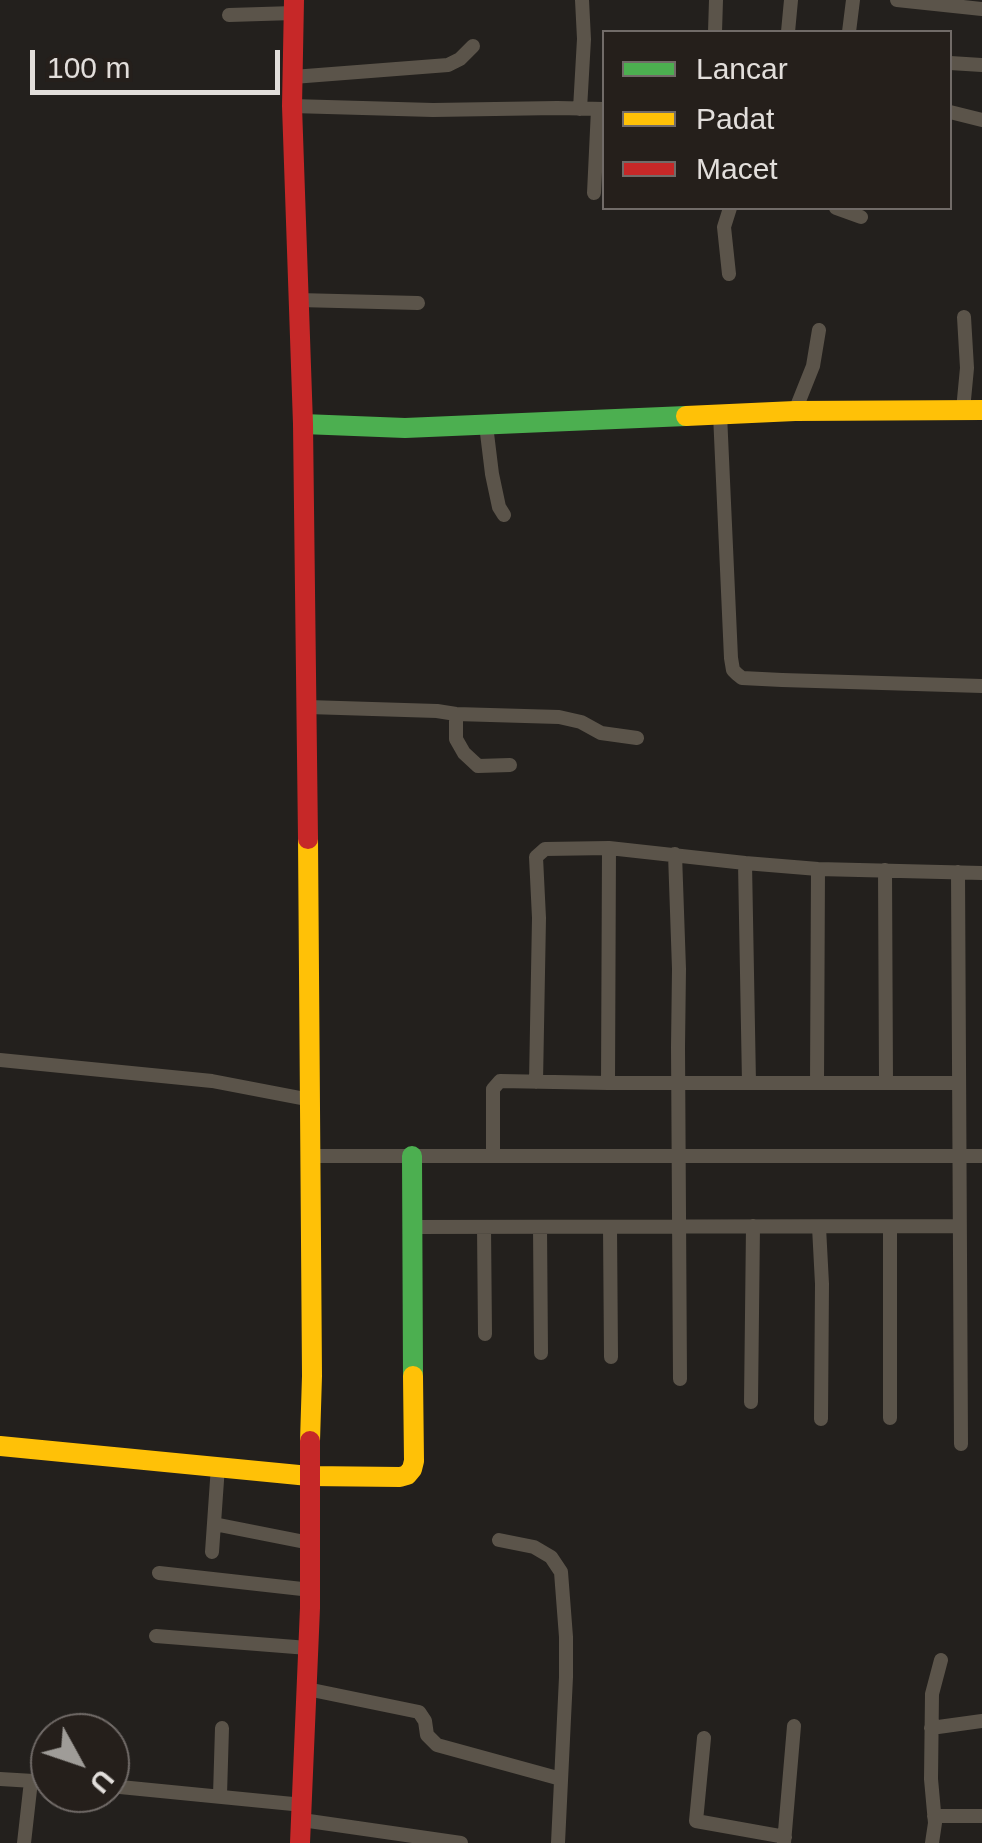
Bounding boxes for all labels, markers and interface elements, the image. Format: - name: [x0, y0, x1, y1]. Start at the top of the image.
- scale bar: [35, 30, 285, 92]
- legend: [602, 30, 952, 210]
- text: 100 m: [47, 51, 130, 84]
- text: Lancar: [696, 52, 788, 85]
- text: Padat: [696, 102, 774, 135]
- text: Macet: [696, 152, 778, 185]
- north arrow: [30, 1713, 130, 1813]
- text: U: [83, 1764, 120, 1799]

